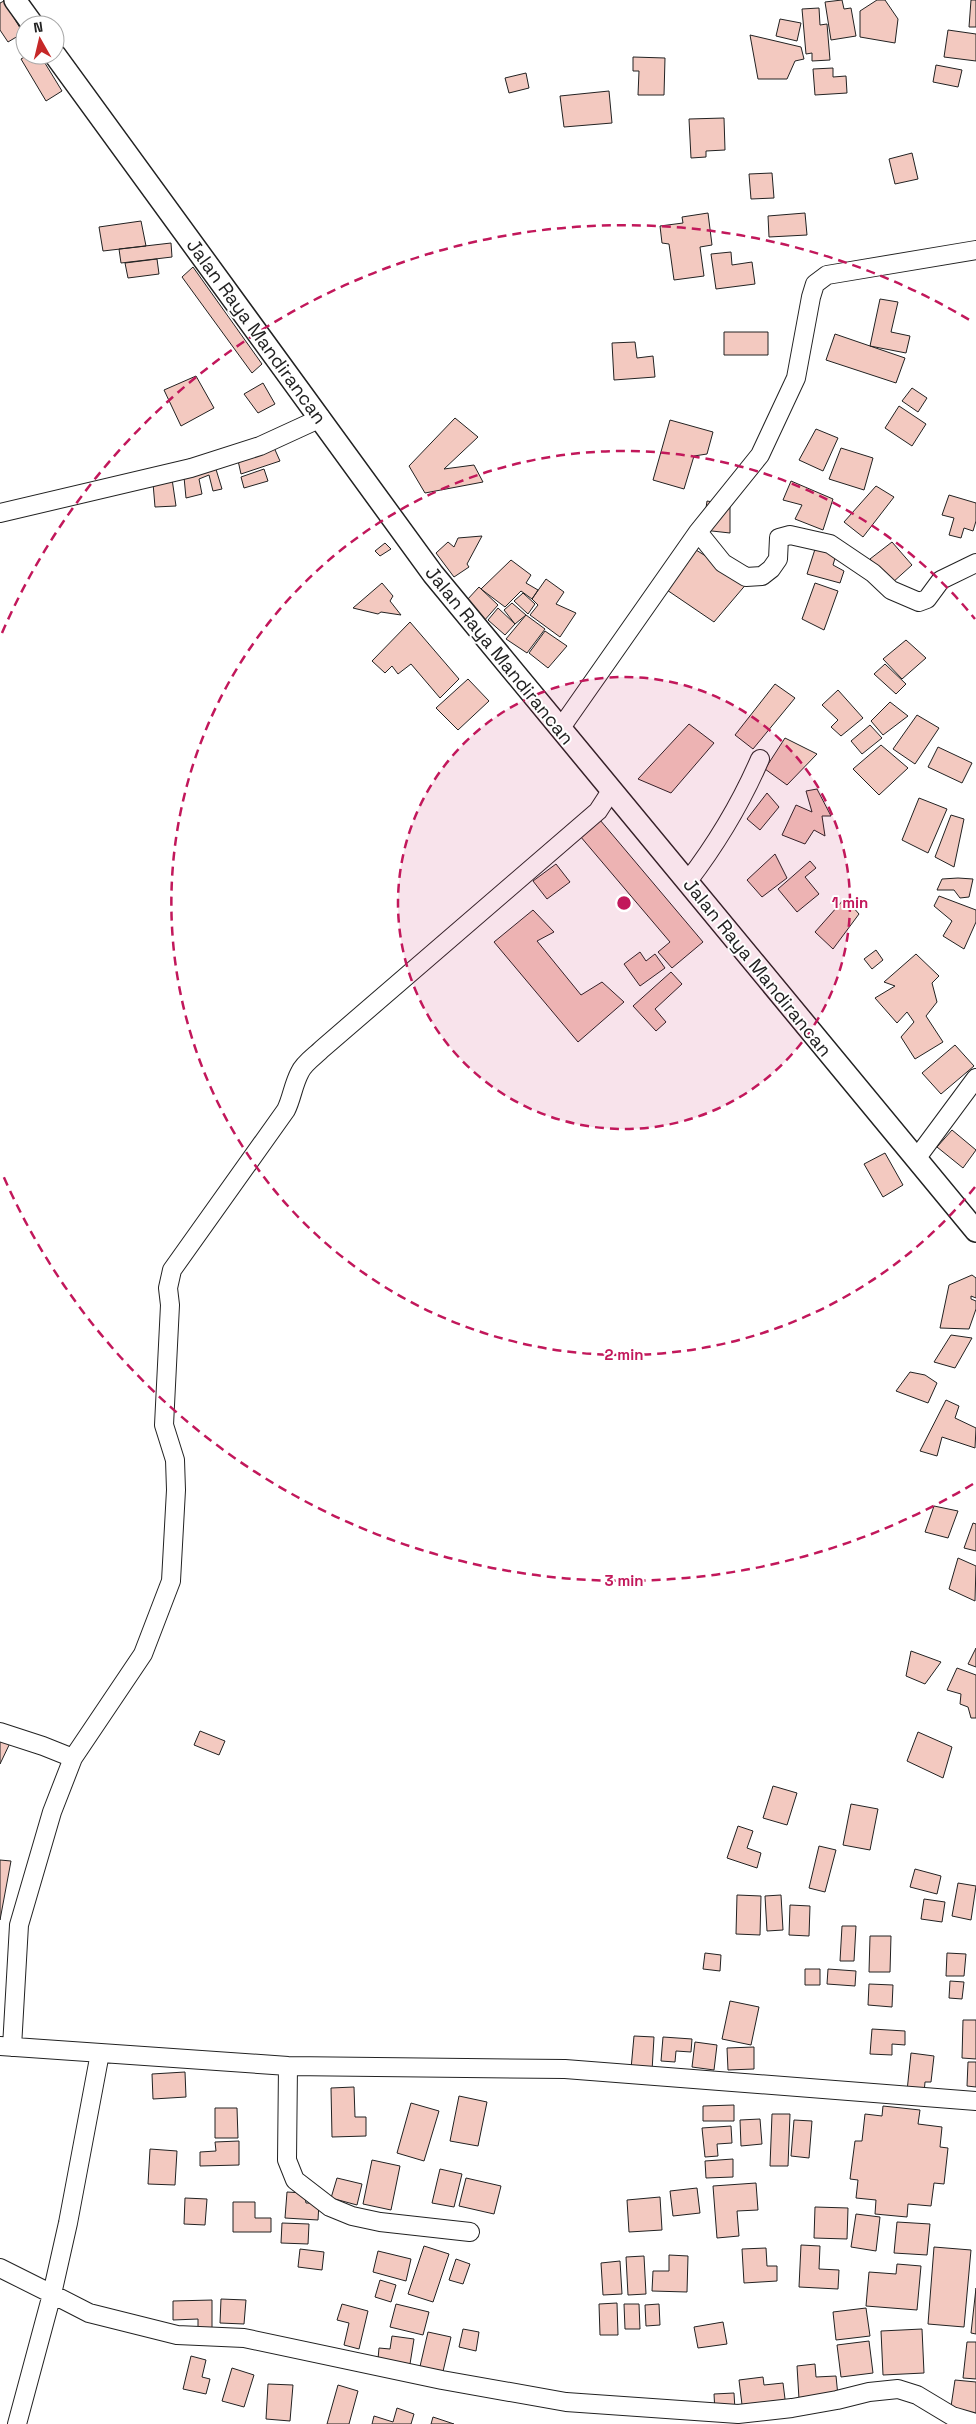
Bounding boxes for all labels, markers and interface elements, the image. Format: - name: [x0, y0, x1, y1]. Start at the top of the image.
- north arrow: [15, 15, 65, 65]
- text: N: [32, 18, 44, 37]
- street label: Jalan Raya Mandirancan: [181, 234, 332, 429]
- street label: Jalan Raya Mandirancan: [420, 561, 580, 750]
- street label: Jalan Raya Mandirancan: [678, 873, 838, 1062]
- text: 1 min: [832, 893, 868, 912]
- centre of rings: [615, 894, 633, 912]
- text: 2 min: [605, 1345, 643, 1364]
- text: 3 min: [605, 1571, 643, 1590]

